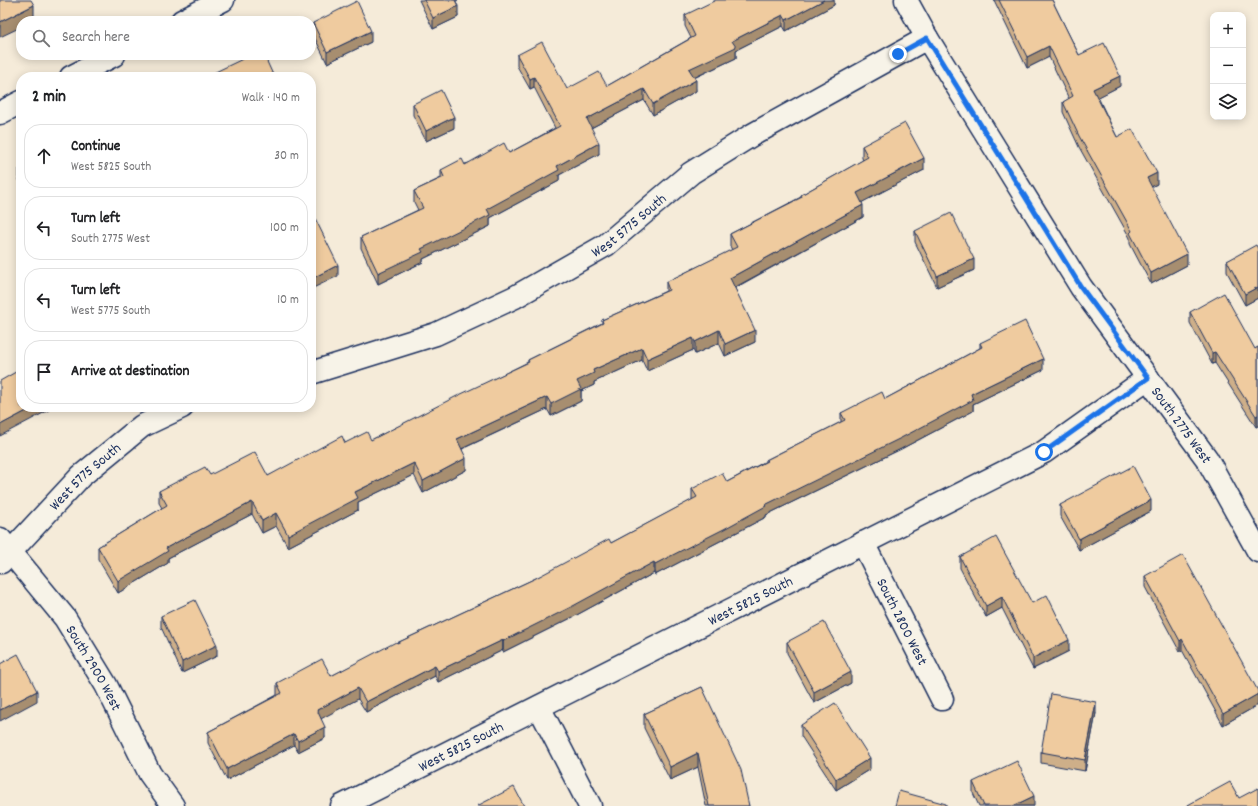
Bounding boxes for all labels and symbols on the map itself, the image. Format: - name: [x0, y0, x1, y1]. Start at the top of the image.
- route end: [889, 45, 907, 63]
- street label: West 5775 South: [588, 189, 672, 264]
- street label: South 2775 West: [1145, 383, 1217, 468]
- street label: West 5775 South: [45, 438, 127, 517]
- route start: [1035, 443, 1053, 461]
- street label: West 5825 South: [705, 571, 797, 633]
- street label: South 2800 West: [870, 575, 932, 670]
- street label: South 2900 West: [59, 622, 126, 716]
- street label: West 5825 South: [415, 717, 508, 779]

